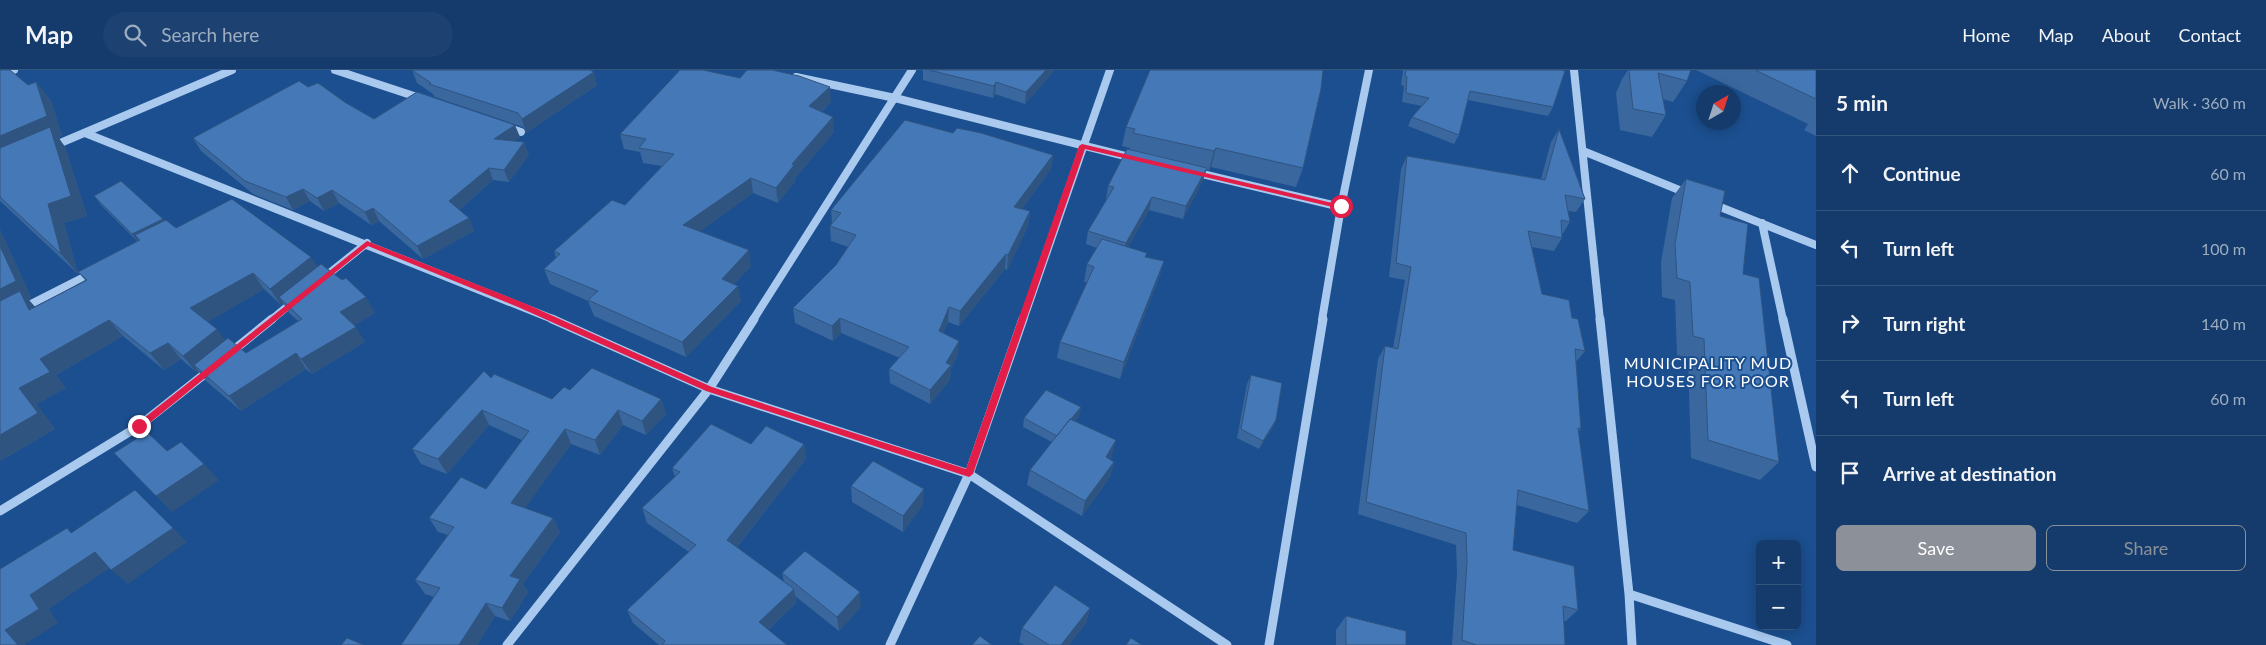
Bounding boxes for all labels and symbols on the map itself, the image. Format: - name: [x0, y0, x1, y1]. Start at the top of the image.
- north arrow: [1696, 85, 1741, 130]
- route start: [1330, 195, 1353, 218]
- district label: MUNICIPALITY MUD HOUSES FOR POOR: [1624, 353, 1792, 390]
- route end: [128, 415, 151, 438]

